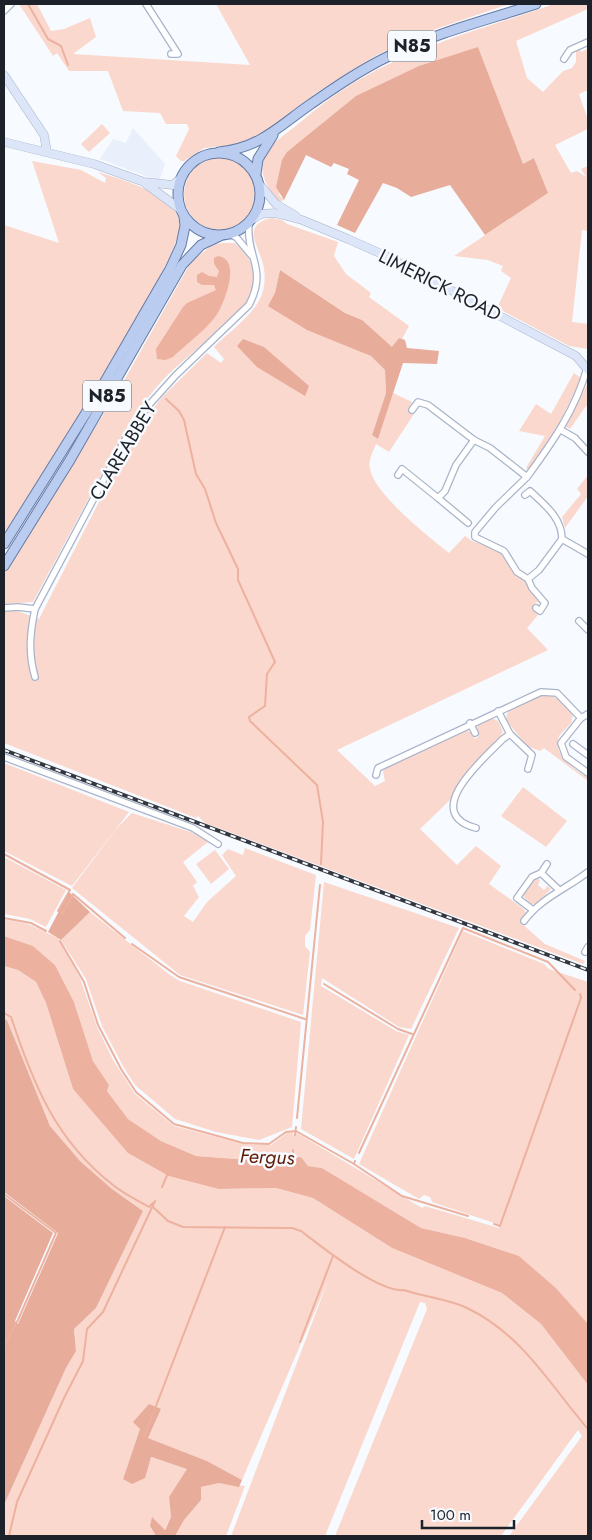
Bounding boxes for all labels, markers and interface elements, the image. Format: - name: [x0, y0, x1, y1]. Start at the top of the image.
- road number: N85: [388, 30, 436, 61]
- street label: LIMERICK ROAD: [374, 242, 506, 328]
- road number: N85: [83, 381, 131, 412]
- street label: CLAREABBEY: [83, 396, 163, 505]
- water label: Fergus: [239, 1142, 295, 1172]
- scale bar: [422, 1498, 514, 1530]
- text: 100 m: [430, 1504, 471, 1526]

